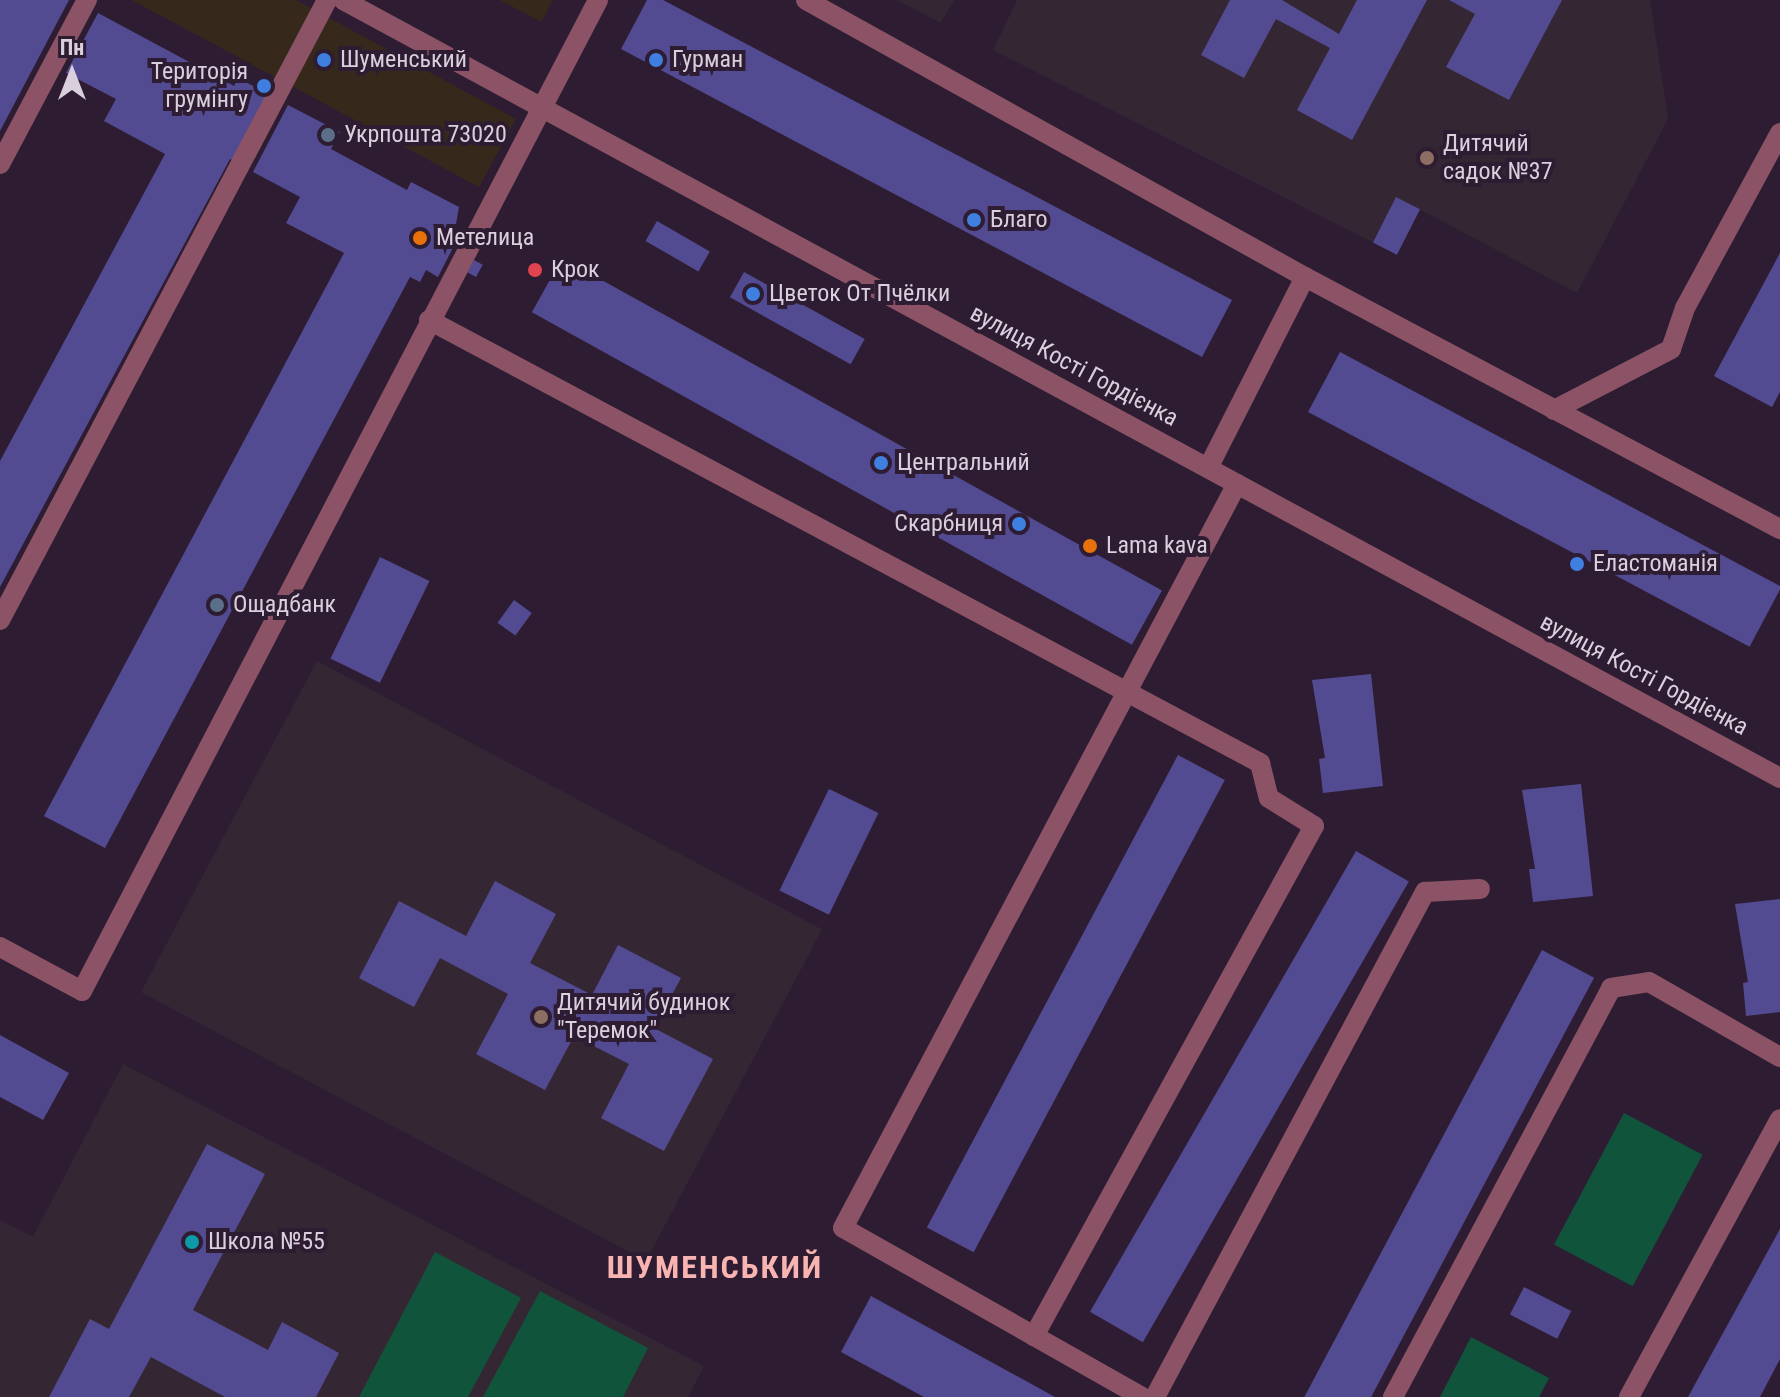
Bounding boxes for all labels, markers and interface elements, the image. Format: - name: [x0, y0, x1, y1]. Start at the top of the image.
- north arrow: [32, 32, 112, 112]
- text: Пн: [60, 35, 84, 60]
- place label: Шуменський: [340, 46, 467, 74]
- place label: Гурман: [672, 46, 743, 74]
- marker: Шуменський: [315, 51, 333, 69]
- marker: Гурман: [647, 51, 665, 69]
- place label: Територія грумінгу: [151, 58, 248, 114]
- marker: Територія грумінгу: [255, 77, 273, 95]
- place label: Укрпошта 73020: [344, 121, 507, 149]
- marker: Укрпошта 73020: [319, 126, 337, 144]
- place label: Дитячий садок №37: [1443, 130, 1552, 186]
- marker: Дитячий садок №37: [1418, 149, 1436, 167]
- place label: Благо: [990, 206, 1048, 234]
- marker: Благо: [965, 211, 983, 229]
- place label: Метелица: [436, 224, 534, 252]
- marker: Метелица: [411, 229, 429, 247]
- place label: Крок: [551, 256, 600, 284]
- marker: Крок: [526, 261, 544, 279]
- place label: Цветок От Пчёлки: [769, 280, 950, 308]
- marker: Цветок От Пчёлки: [744, 285, 762, 303]
- street label: вулиця Кості Гордієнка: [965, 299, 1183, 433]
- place label: Центральний: [897, 449, 1030, 477]
- marker: Центральний: [872, 454, 890, 472]
- place label: Скарбниця: [894, 510, 1003, 538]
- marker: Скарбниця: [1010, 515, 1028, 533]
- place label: Lama kava: [1106, 532, 1208, 560]
- marker: Lama kava: [1081, 537, 1099, 555]
- place label: Еластоманія: [1593, 550, 1718, 578]
- marker: Еластоманія: [1568, 555, 1586, 573]
- place label: Ощадбанк: [233, 591, 336, 619]
- marker: Ощадбанк: [208, 596, 226, 614]
- street label: вулиця Кості Гордієнка: [1535, 608, 1753, 742]
- place label: Дитячий будинок "Теремок": [557, 989, 730, 1045]
- marker: Дитячий будинок "Теремок": [532, 1008, 550, 1026]
- place label: Школа №55: [208, 1228, 325, 1256]
- marker: Школа №55: [183, 1233, 201, 1251]
- district label: ШУМЕНСЬКИЙ: [607, 1248, 823, 1286]

